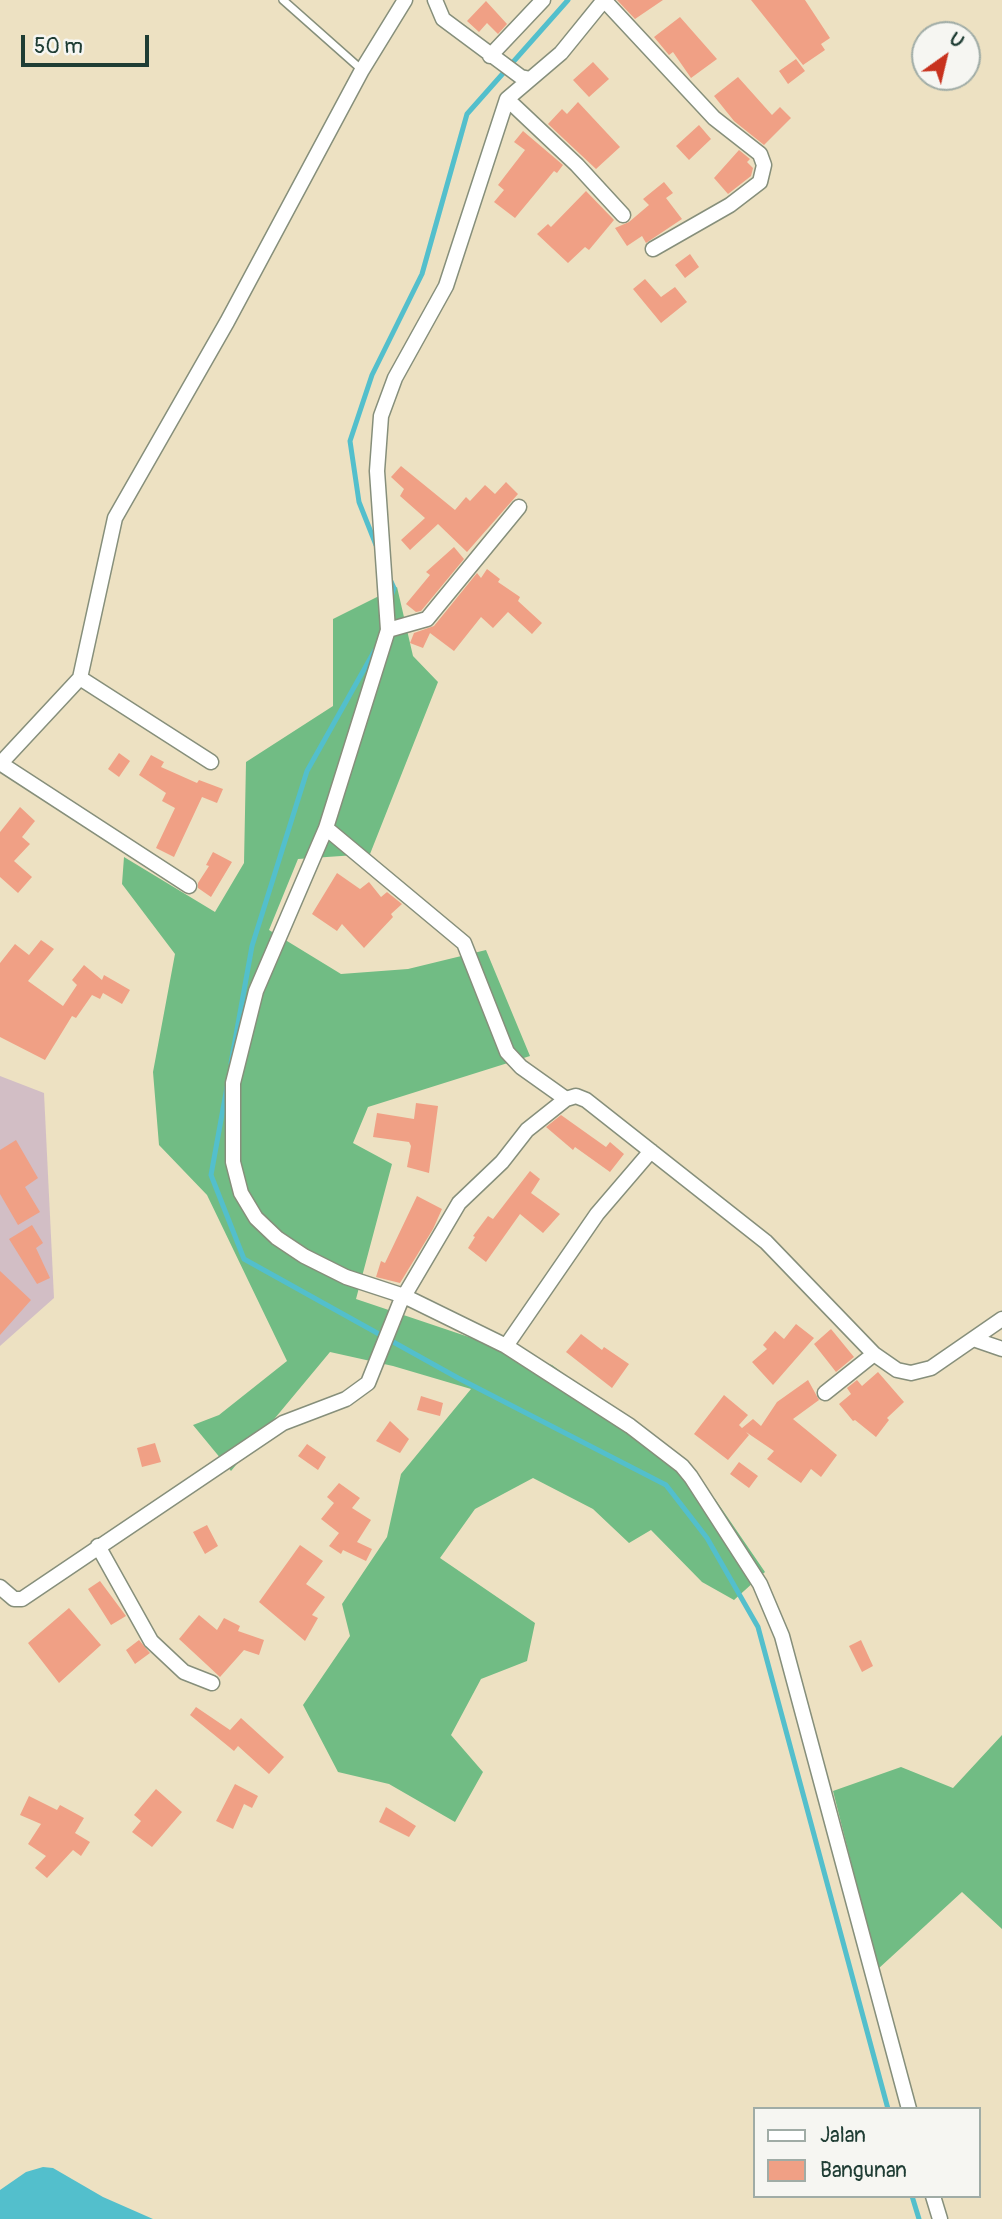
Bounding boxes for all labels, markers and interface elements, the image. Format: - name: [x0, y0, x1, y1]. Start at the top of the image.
- scale bar: [24, 21, 152, 65]
- north arrow: [911, 21, 981, 91]
- text: U: [945, 27, 969, 54]
- text: 50 m: [34, 33, 83, 60]
- legend: [754, 2107, 981, 2198]
- text: Jalan: [820, 2122, 866, 2149]
- text: Bangunan: [820, 2157, 907, 2184]

